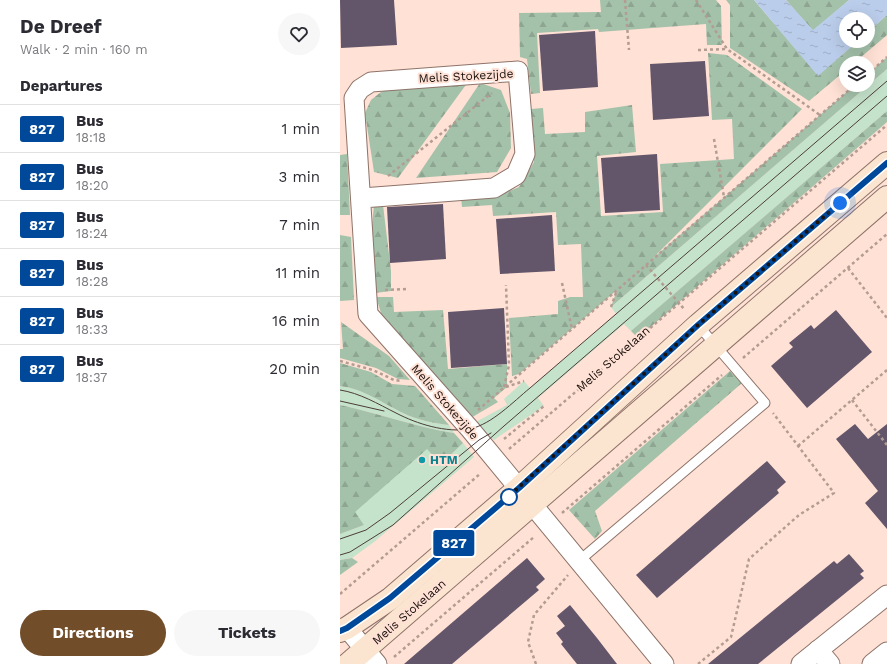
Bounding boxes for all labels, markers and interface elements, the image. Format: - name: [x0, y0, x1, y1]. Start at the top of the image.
- map controls: [839, 12, 875, 92]
- button: locate: [839, 12, 875, 48]
- button: heart: [278, 13, 320, 55]
- text: De Dreef: [20, 15, 102, 38]
- text: Walk · 2 min · 160 m: [20, 42, 148, 57]
- button: layers: [839, 56, 875, 92]
- street label: Melis Stokezijde: [418, 67, 514, 85]
- text: Departures: [20, 77, 103, 95]
- text: Bus: [76, 112, 104, 130]
- text: 1 min: [281, 120, 320, 138]
- text: 827: [29, 121, 55, 137]
- text: 18:18: [76, 130, 106, 145]
- text: Bus: [76, 160, 104, 178]
- text: 3 min: [279, 168, 320, 186]
- text: 827: [29, 169, 55, 185]
- text: 18:20: [76, 178, 109, 193]
- your location: [830, 193, 850, 213]
- text: Bus: [76, 208, 104, 226]
- text: 7 min: [279, 216, 320, 234]
- text: 827: [29, 217, 55, 233]
- text: 18:24: [76, 226, 108, 241]
- text: Bus: [76, 256, 104, 274]
- text: 11 min: [276, 264, 320, 282]
- text: 827: [29, 265, 55, 281]
- text: 18:28: [76, 274, 109, 289]
- text: Bus: [76, 304, 104, 322]
- text: 16 min: [272, 312, 320, 330]
- text: 827: [29, 313, 55, 329]
- text: 18:33: [76, 322, 108, 337]
- street label: Melis Stokelaan: [574, 323, 652, 395]
- text: Bus: [76, 352, 104, 370]
- text: 20 min: [269, 360, 320, 378]
- text: 827: [29, 361, 55, 377]
- street label: Melis Stokezijde: [409, 362, 482, 443]
- text: 18:37: [76, 370, 107, 385]
- place label: HTM: [430, 453, 458, 467]
- marker: HTM: [417, 455, 427, 465]
- unlabelled marker: [500, 488, 518, 506]
- line badge: 827: [431, 530, 477, 556]
- text: 827: [441, 535, 467, 551]
- street label: Melis Stokelaan: [370, 576, 448, 648]
- button: Directions: [20, 610, 166, 656]
- button: Tickets: [174, 610, 320, 656]

